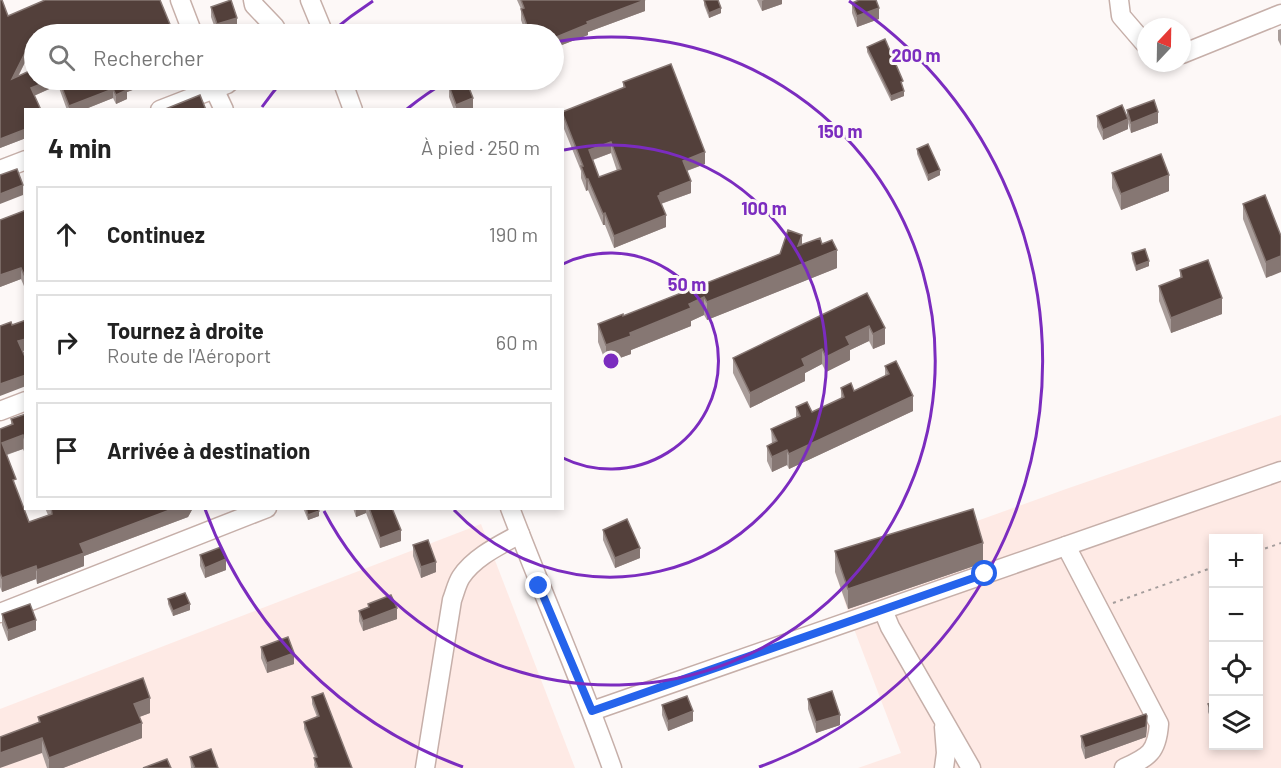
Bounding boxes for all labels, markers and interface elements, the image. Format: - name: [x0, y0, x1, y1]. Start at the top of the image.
- north arrow: [1137, 18, 1191, 72]
- search box: [24, 24, 564, 90]
- icon: search: [45, 41, 78, 74]
- text: Rechercher: [93, 44, 204, 70]
- text: 200 m: [891, 44, 941, 66]
- text: 150 m: [818, 120, 862, 142]
- text: 4 min: [48, 132, 112, 163]
- text: À pied · 250 m: [421, 135, 540, 159]
- text: 100 m: [741, 197, 787, 219]
- icon: ahead: [50, 218, 83, 251]
- text: Continuez: [107, 221, 205, 247]
- text: 190 m: [489, 222, 538, 246]
- text: 50 m: [668, 273, 706, 295]
- text: Tournez à droite: [107, 317, 264, 343]
- icon: right: [50, 326, 83, 359]
- text: 60 m: [496, 330, 538, 354]
- text: Route de l'Aéroport: [107, 343, 271, 367]
- centre of rings: [601, 351, 621, 371]
- icon: arrive: [50, 434, 83, 467]
- text: Arrivée à destination: [107, 437, 310, 463]
- map controls: [1209, 534, 1263, 750]
- button: +: [1209, 534, 1263, 588]
- route start: [971, 560, 997, 586]
- route end: [525, 572, 551, 598]
- button: −: [1209, 588, 1263, 642]
- button: locate: [1209, 642, 1263, 696]
- button: layers: [1209, 696, 1263, 750]

